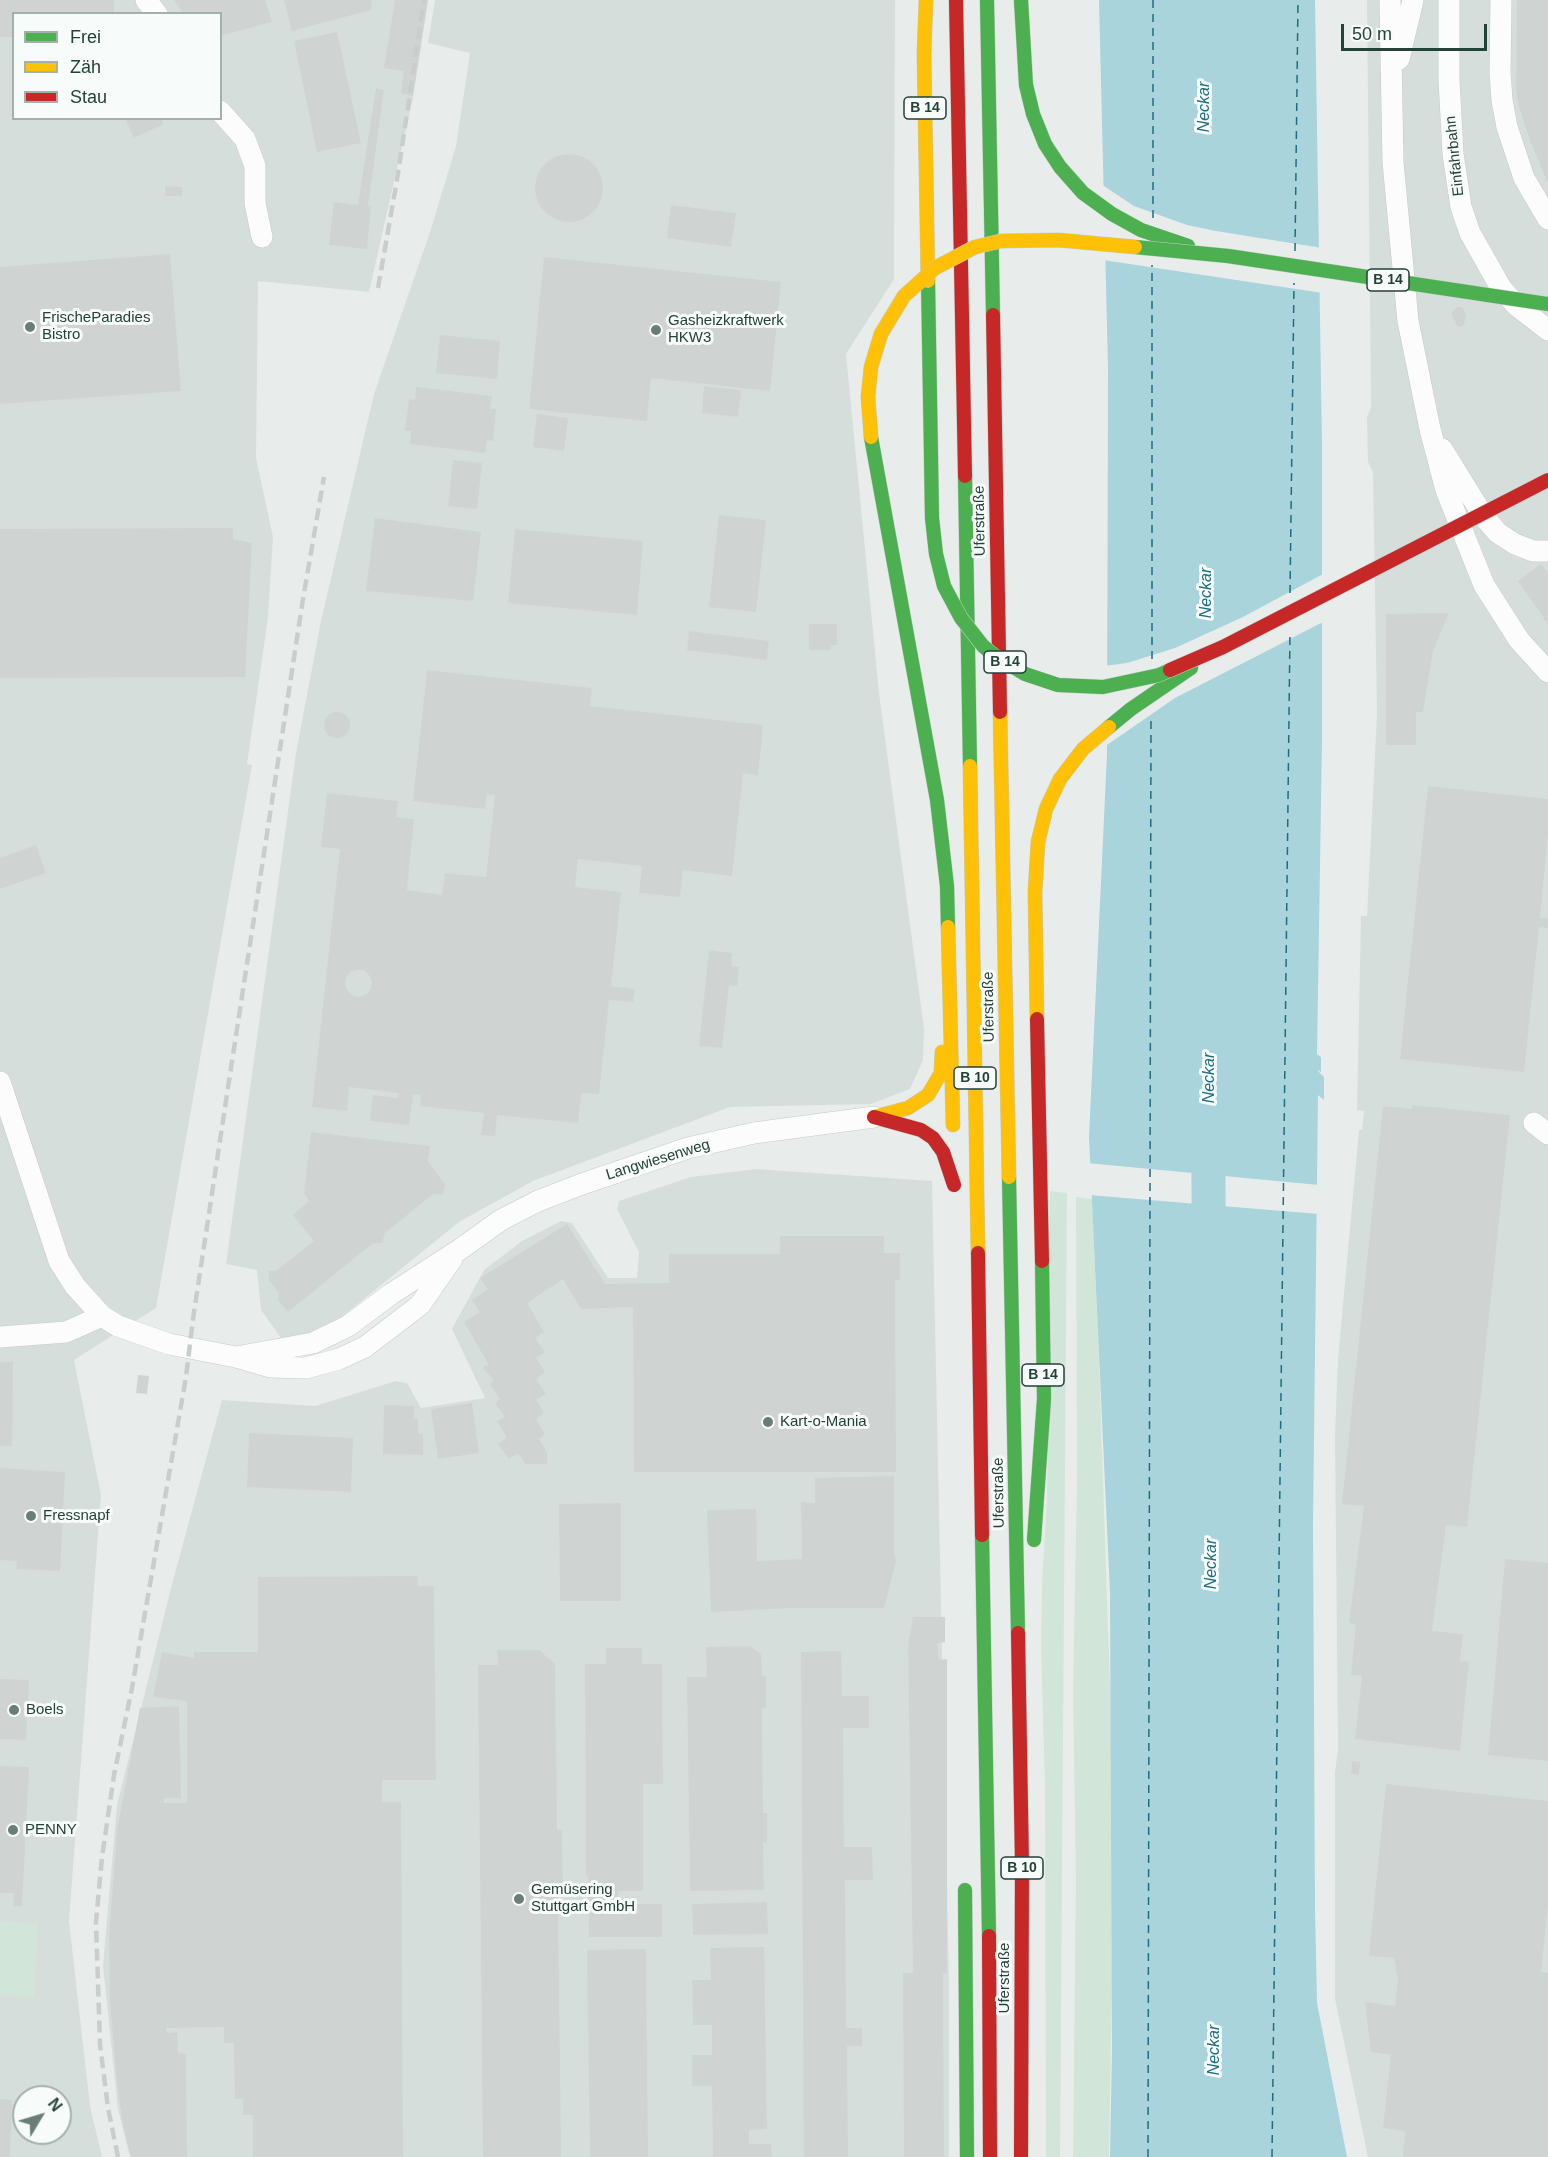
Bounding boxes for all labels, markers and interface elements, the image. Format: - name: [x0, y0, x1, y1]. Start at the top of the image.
- legend: [12, 12, 222, 120]
- scale bar: [1344, 12, 1490, 50]
- text: 50 m: [1352, 24, 1392, 44]
- text: Frei: [70, 27, 101, 47]
- text: Zäh: [70, 57, 101, 77]
- water label: Neckar: [1195, 82, 1215, 132]
- text: Stau: [70, 87, 107, 107]
- road number: B 14: [904, 97, 946, 119]
- street label: Einfahrbahn: [1442, 115, 1468, 197]
- road number: B 14: [1367, 269, 1409, 291]
- place label: FrischeParadies Bistro: [42, 309, 150, 344]
- place label: Gasheizkraftwerk HKW3: [668, 312, 784, 347]
- marker: FrischeParadies Bistro: [23, 320, 37, 334]
- marker: Gasheizkraftwerk HKW3: [649, 323, 663, 337]
- street label: Uferstraße: [970, 485, 990, 557]
- water label: Neckar: [1197, 568, 1217, 618]
- road number: B 14: [984, 651, 1026, 673]
- street label: Uferstraße: [979, 971, 999, 1043]
- water label: Neckar: [1200, 1053, 1220, 1103]
- road number: B 10: [954, 1067, 996, 1089]
- street label: Langwiesenweg: [604, 1136, 712, 1184]
- road number: B 14: [1022, 1364, 1064, 1386]
- place label: Kart-o-Mania: [780, 1413, 867, 1431]
- marker: Kart-o-Mania: [761, 1415, 775, 1429]
- street label: Uferstraße: [989, 1457, 1009, 1529]
- place label: Fressnapf: [43, 1507, 110, 1525]
- marker: Fressnapf: [24, 1509, 38, 1523]
- water label: Neckar: [1202, 1539, 1222, 1589]
- place label: Boels: [26, 1701, 64, 1719]
- marker: Boels: [7, 1703, 21, 1717]
- place label: PENNY: [25, 1821, 77, 1839]
- marker: PENNY: [6, 1823, 20, 1837]
- road number: B 10: [1001, 1857, 1043, 1879]
- place label: Gemüsering Stuttgart GmbH: [531, 1881, 635, 1916]
- marker: Gemüsering Stuttgart GmbH: [512, 1892, 526, 1906]
- street label: Uferstraße: [996, 1943, 1014, 2013]
- water label: Neckar: [1205, 2025, 1225, 2075]
- north arrow: [12, 2085, 72, 2145]
- text: N: [45, 2095, 65, 2115]

